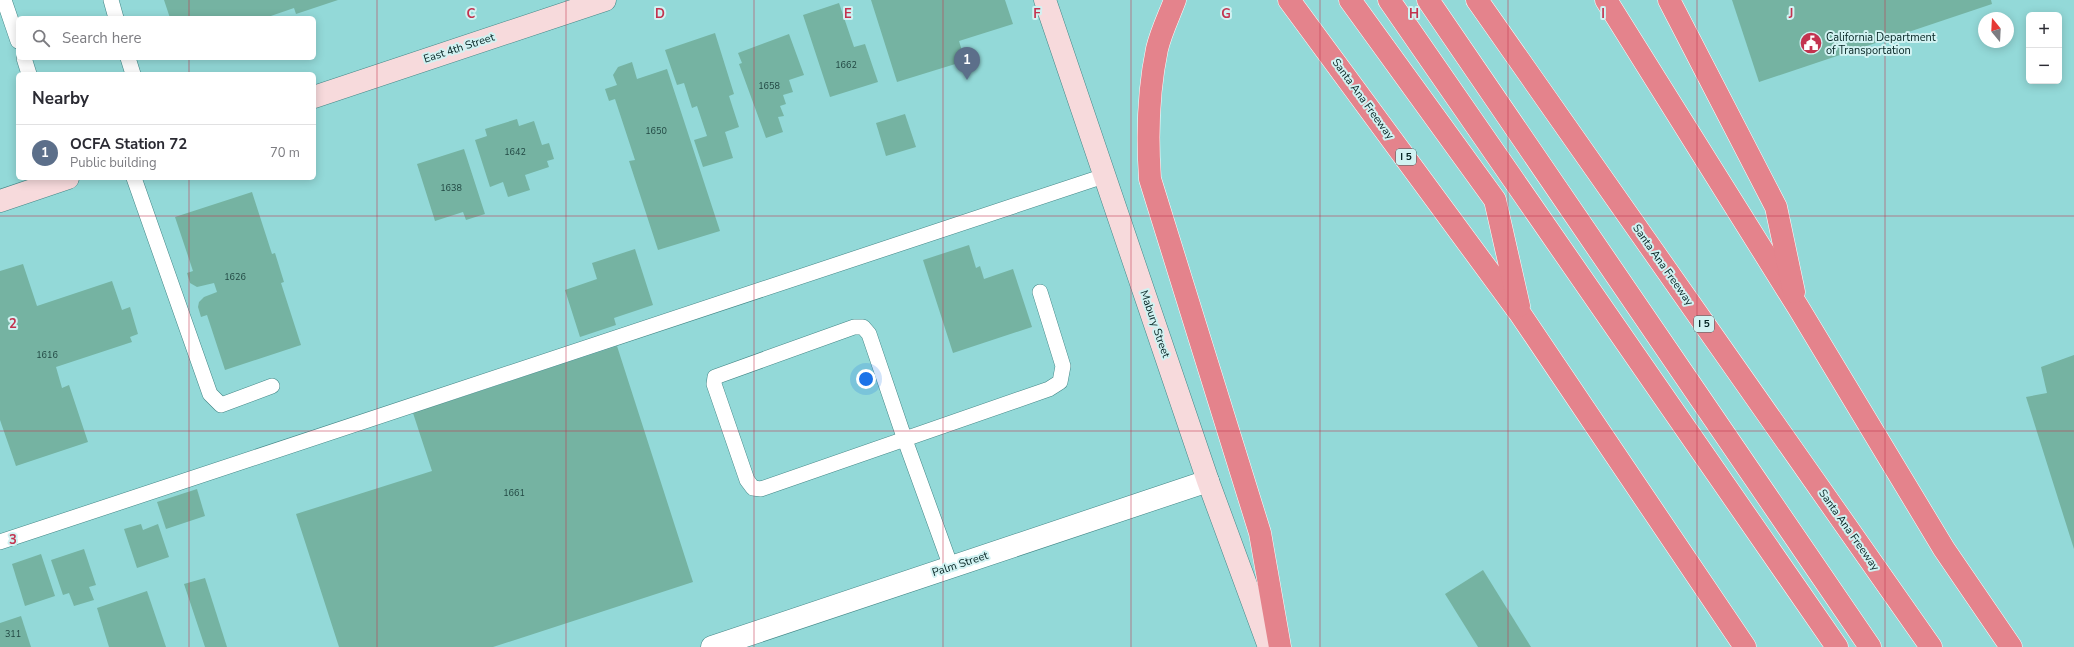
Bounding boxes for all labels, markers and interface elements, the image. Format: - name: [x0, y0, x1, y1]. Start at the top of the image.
- text: C: [467, 5, 476, 23]
- text: D: [655, 5, 665, 23]
- text: E: [844, 5, 852, 23]
- text: F: [1033, 5, 1041, 23]
- text: G: [1221, 5, 1231, 23]
- text: H: [1409, 5, 1419, 23]
- text: I: [1601, 5, 1605, 23]
- text: J: [1788, 5, 1793, 23]
- north arrow: [1978, 12, 2014, 48]
- map controls: [2026, 12, 2062, 84]
- button: +: [2026, 12, 2062, 48]
- search box: [16, 16, 316, 60]
- icon: search: [30, 27, 52, 49]
- text: Search here: [62, 28, 142, 48]
- street label: East 4th Street: [422, 29, 496, 67]
- public building icon: California Department of Transportation: [1798, 30, 1824, 56]
- place label: California Department of Transportation: [1826, 30, 1936, 58]
- pin: 1: [954, 47, 980, 80]
- button: −: [2026, 48, 2062, 84]
- street label: Santa Ana Freeway: [1329, 56, 1398, 143]
- house number: 1662: [835, 59, 857, 71]
- house number: 1658: [758, 80, 780, 92]
- text: Nearby: [32, 87, 89, 110]
- house number: 1650: [645, 125, 667, 137]
- text: OCFA Station 72: [70, 134, 187, 154]
- text: 1: [41, 144, 49, 162]
- text: 70 m: [270, 144, 300, 162]
- house number: 1642: [504, 146, 526, 158]
- road number: I 5: [1396, 149, 1416, 165]
- text: Public building: [70, 154, 157, 172]
- house number: 1638: [440, 182, 462, 194]
- street label: Santa Ana Freeway: [1629, 221, 1697, 309]
- house number: 1626: [224, 271, 246, 283]
- street label: Mabury Street: [1136, 288, 1174, 360]
- text: 2: [9, 315, 17, 333]
- road number: I 5: [1694, 316, 1714, 332]
- house number: 1616: [36, 349, 58, 361]
- your location: [856, 369, 876, 389]
- street label: Santa Ana Freeway: [1815, 486, 1883, 574]
- house number: 1661: [503, 487, 525, 499]
- text: 3: [9, 531, 17, 549]
- street label: Palm Street: [930, 548, 990, 580]
- house number: 311: [5, 628, 21, 640]

